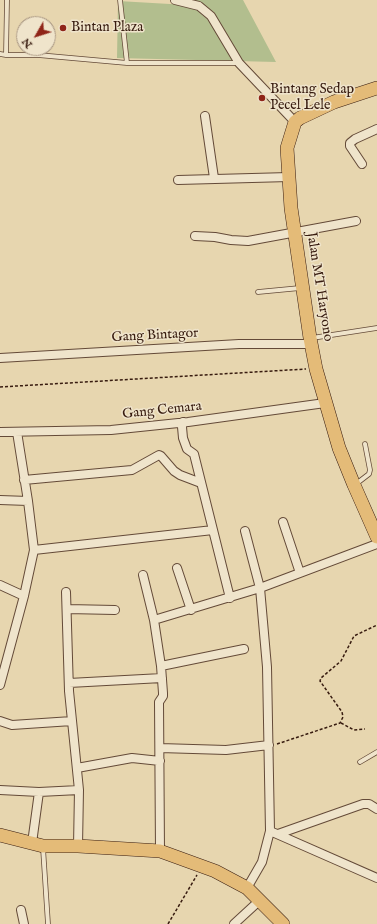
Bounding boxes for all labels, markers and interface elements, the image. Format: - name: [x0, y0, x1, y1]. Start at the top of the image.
- north arrow: [16, 16, 56, 56]
- place label: Bintan Plaza: [71, 20, 143, 36]
- marker: Bintan Plaza: [58, 23, 68, 33]
- text: N: [19, 35, 36, 51]
- place label: Bintang Sedap Pecel Lele: [270, 82, 354, 114]
- marker: Bintang Sedap Pecel Lele: [257, 93, 267, 103]
- street label: Jalan MT Haryono: [302, 231, 336, 343]
- street label: Gang Bintagor: [111, 325, 199, 347]
- street label: Gang Cemara: [121, 398, 203, 424]

